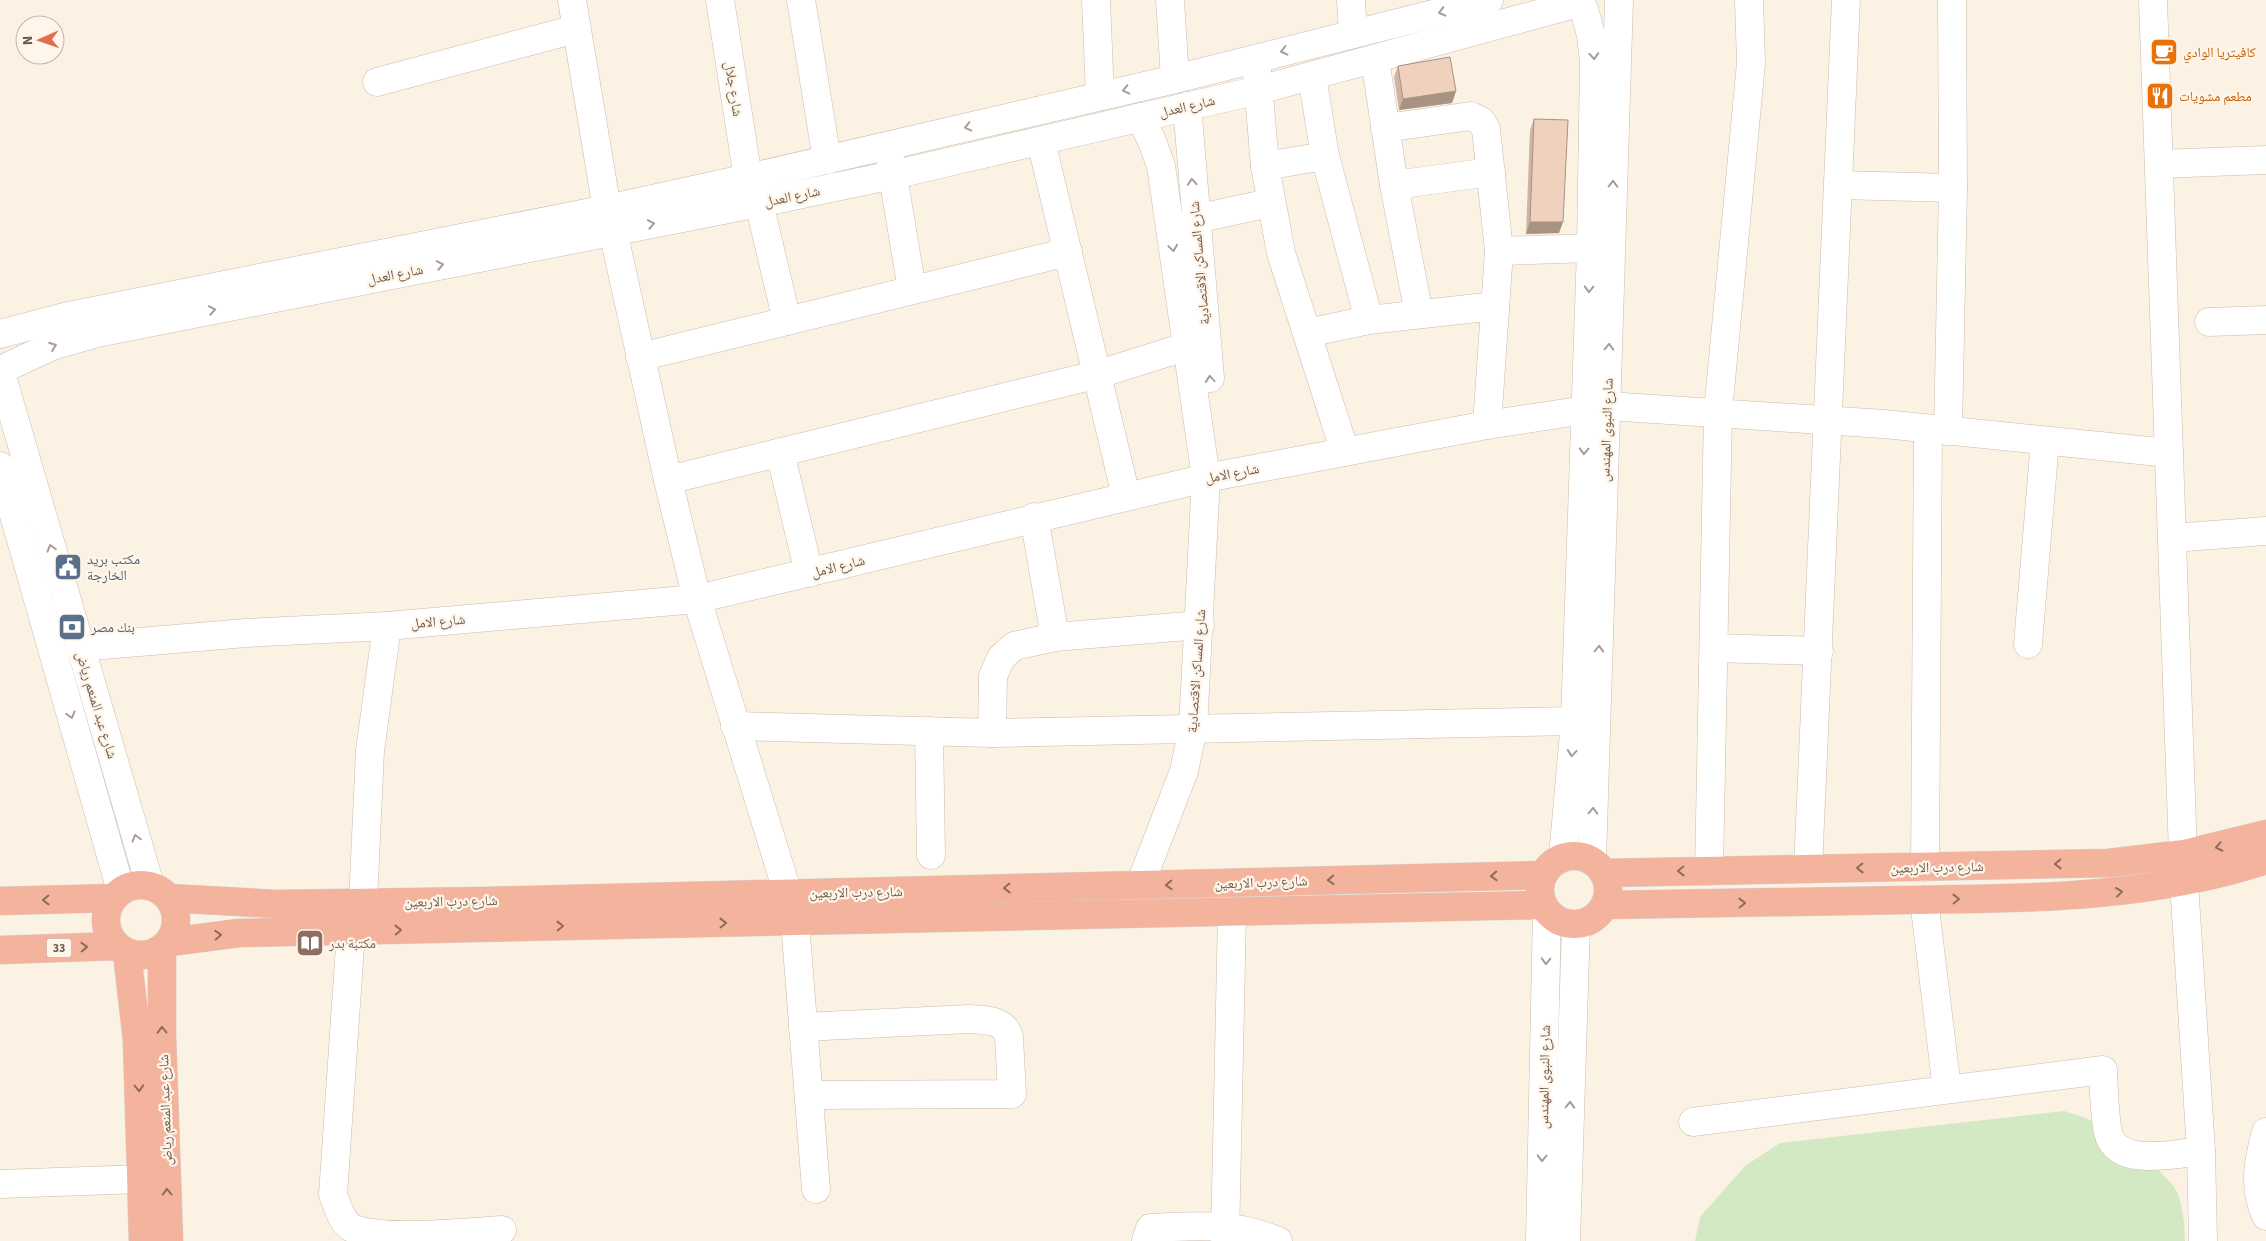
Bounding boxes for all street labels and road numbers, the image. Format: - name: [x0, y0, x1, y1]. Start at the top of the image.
- street label: شارع جلال: [719, 60, 747, 118]
- street label: شارع العدل: [1157, 91, 1217, 123]
- street label: شارع العدل: [763, 181, 822, 213]
- street label: شارع المساكن الاقتصادية: [1185, 200, 1215, 326]
- street label: شارع العدل: [366, 260, 425, 290]
- street label: شارع النبوى المهندس: [1595, 378, 1619, 482]
- street label: شارع الامل: [1203, 459, 1261, 489]
- street label: شارع الامل: [809, 551, 867, 583]
- street label: شارع المساكن الاقتصادية: [1183, 609, 1211, 734]
- street label: شارع الامل: [410, 610, 466, 634]
- street label: شارع عبد المنعم رياض: [70, 649, 122, 761]
- street label: شارع درب الاربعين: [1890, 857, 1984, 879]
- street label: شارع درب الاربعين: [1214, 871, 1308, 895]
- street label: شارع درب الاربعين: [809, 882, 903, 904]
- street label: شارع درب الاربعين: [404, 891, 498, 913]
- road number: 33: [46, 938, 72, 958]
- street label: شارع النبوى المهندس: [1534, 1025, 1556, 1129]
- street label: شارع عبد المنعم رياض: [154, 1054, 178, 1166]

